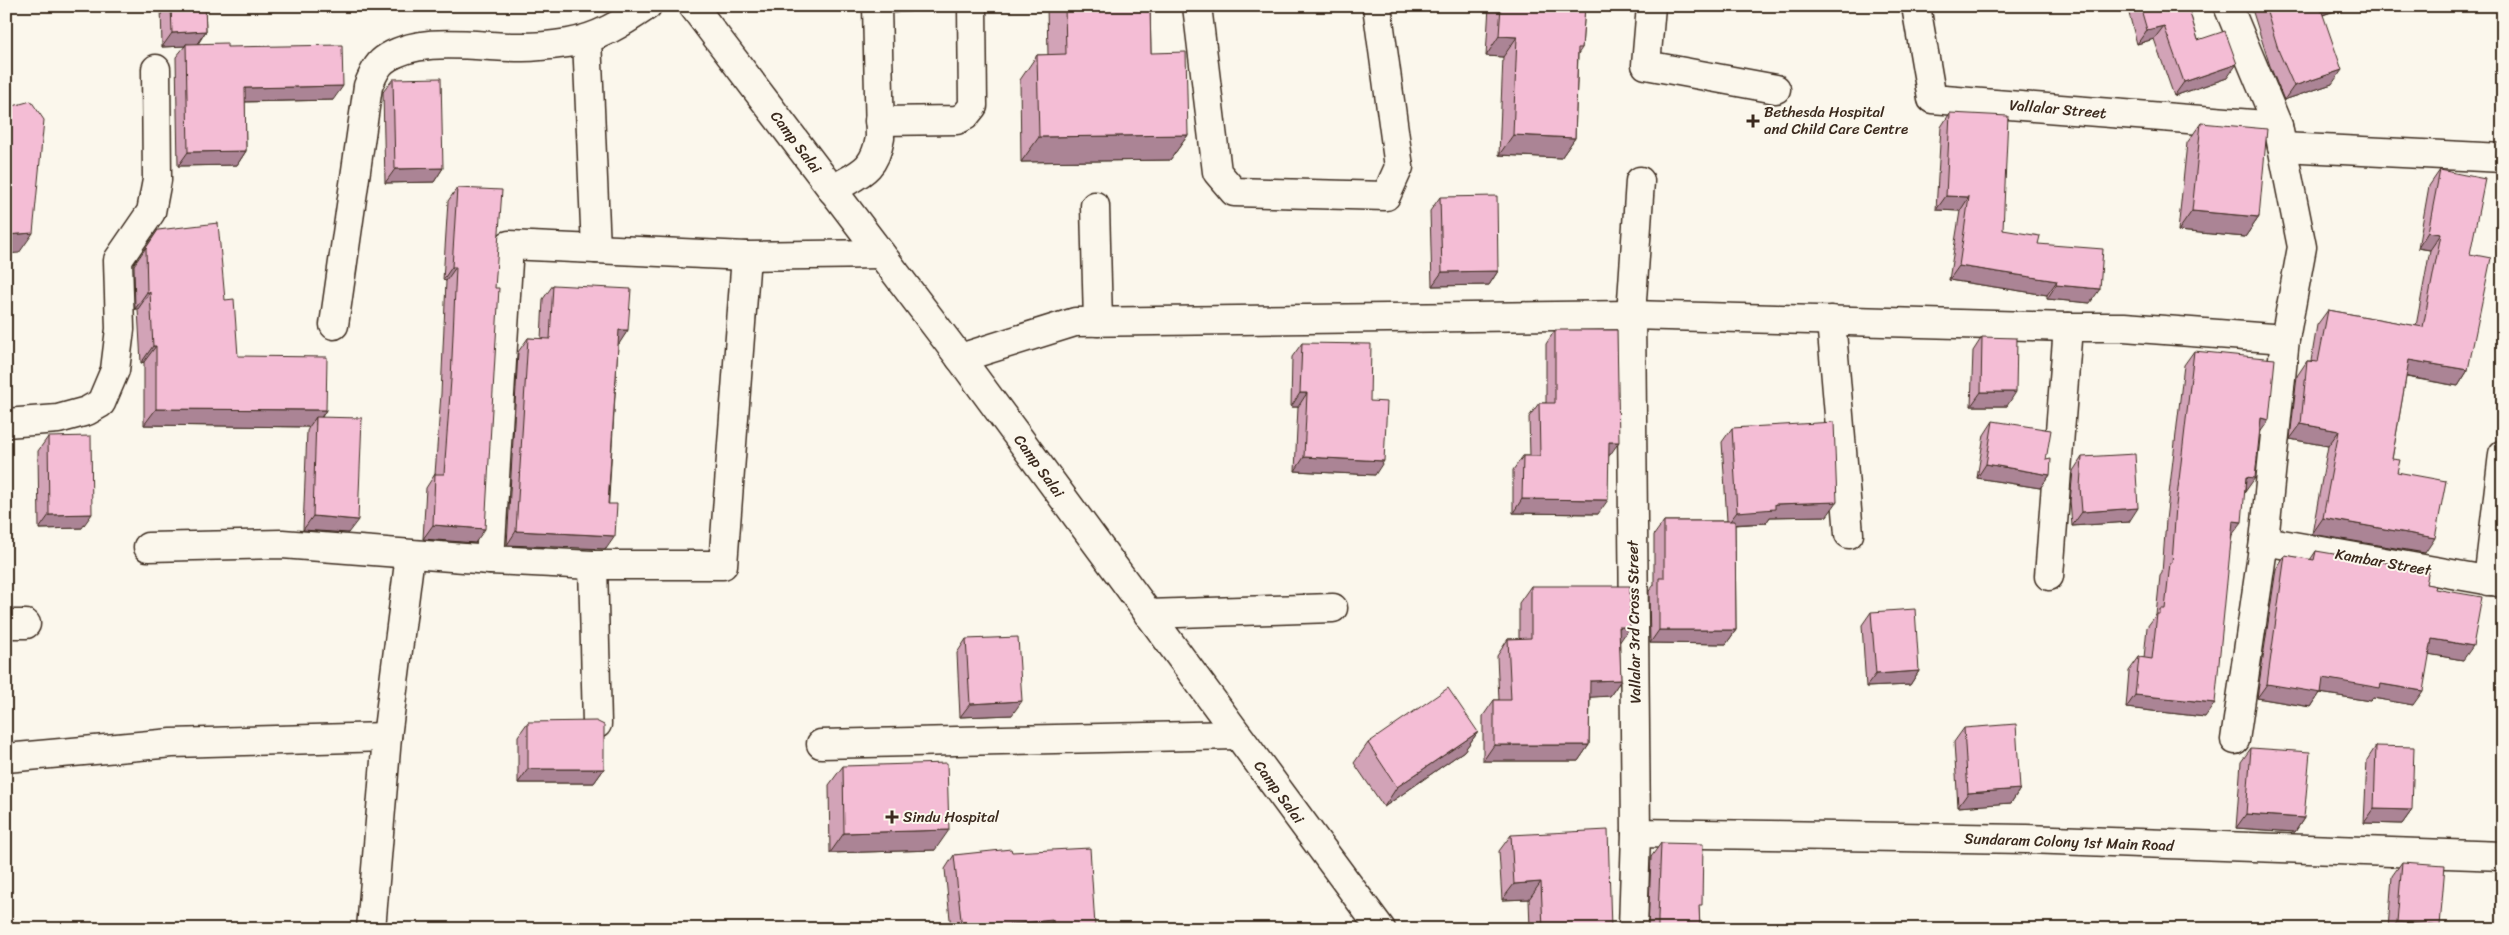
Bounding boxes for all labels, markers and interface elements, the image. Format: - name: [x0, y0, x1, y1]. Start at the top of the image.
- street label: Vallalar Street: [2008, 92, 2108, 126]
- place label: Bethesda Hospital and Child Care Centre: [1764, 99, 1908, 142]
- street label: Camp Salai: [764, 105, 829, 180]
- marker: Bethesda Hospital and Child Care Centre: [1746, 114, 1760, 128]
- street label: Camp Salai: [1007, 429, 1072, 504]
- street label: Vallalar 3rd Cross Street: [1620, 539, 1648, 704]
- street label: Kambar Street: [2333, 541, 2434, 583]
- street label: Camp Salai: [1247, 755, 1312, 830]
- place label: Sindu Hospital: [903, 804, 1000, 830]
- marker: Sindu Hospital: [885, 810, 899, 824]
- street label: Sundaram Colony 1st Main Road: [1964, 825, 2175, 859]

